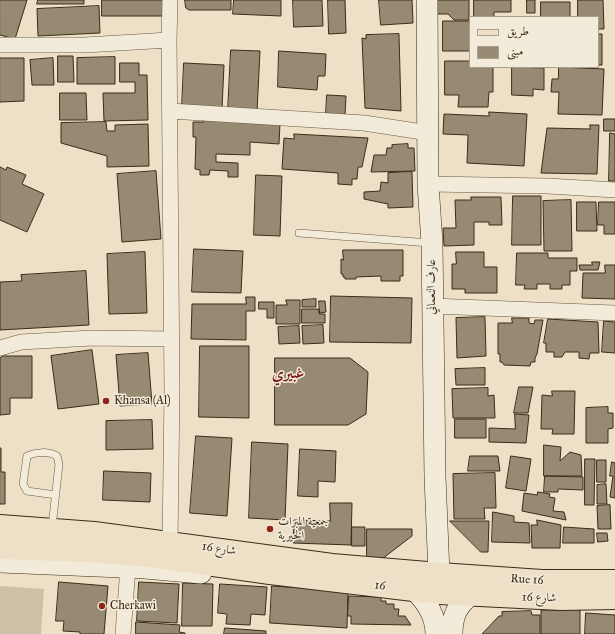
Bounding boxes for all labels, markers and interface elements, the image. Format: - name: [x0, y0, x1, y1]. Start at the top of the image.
- legend: [469, 16, 599, 68]
- text: طريق: [507, 24, 529, 38]
- text: مبنى: [507, 44, 523, 58]
- street label: عارف النعماني: [425, 259, 439, 315]
- district label: غبيري: [272, 364, 304, 384]
- place label: Khansa (Al): [114, 394, 171, 408]
- marker: Khansa (Al): [101, 396, 111, 406]
- place label: جمعية المبرات الخيرية: [278, 515, 328, 543]
- marker: جمعية المبرات الخيرية: [265, 524, 275, 534]
- street label: شارع 16: [201, 539, 237, 559]
- street label: Rue 16: [510, 572, 544, 588]
- street label: 16: [374, 578, 386, 594]
- street label: شارع 16: [522, 590, 556, 606]
- place label: Cherkawi: [110, 599, 156, 613]
- marker: Cherkawi: [97, 601, 107, 611]

